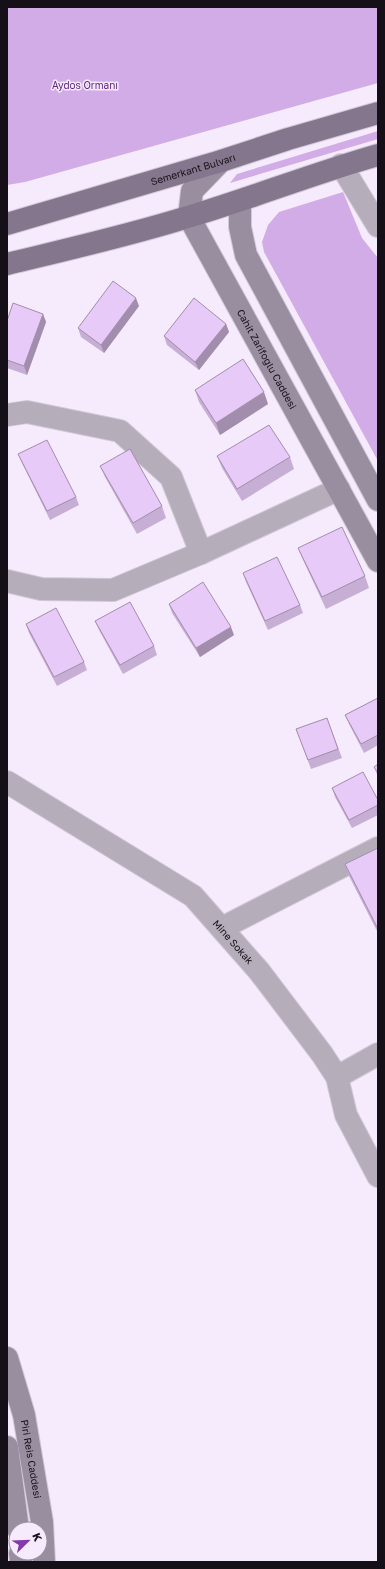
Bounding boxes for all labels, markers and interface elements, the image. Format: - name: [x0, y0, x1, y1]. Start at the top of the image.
- park label: Aydos Ormanı: [52, 79, 118, 91]
- street label: Semerkant Bulvarı: [149, 151, 237, 187]
- street label: Cahit Zarifoğlu Caddesi: [235, 307, 299, 411]
- street label: Mine Sokak: [211, 917, 256, 967]
- street label: Piri Reis Caddesi: [19, 1418, 44, 1499]
- north arrow: [8, 1521, 48, 1561]
- text: K: [30, 1531, 45, 1543]

